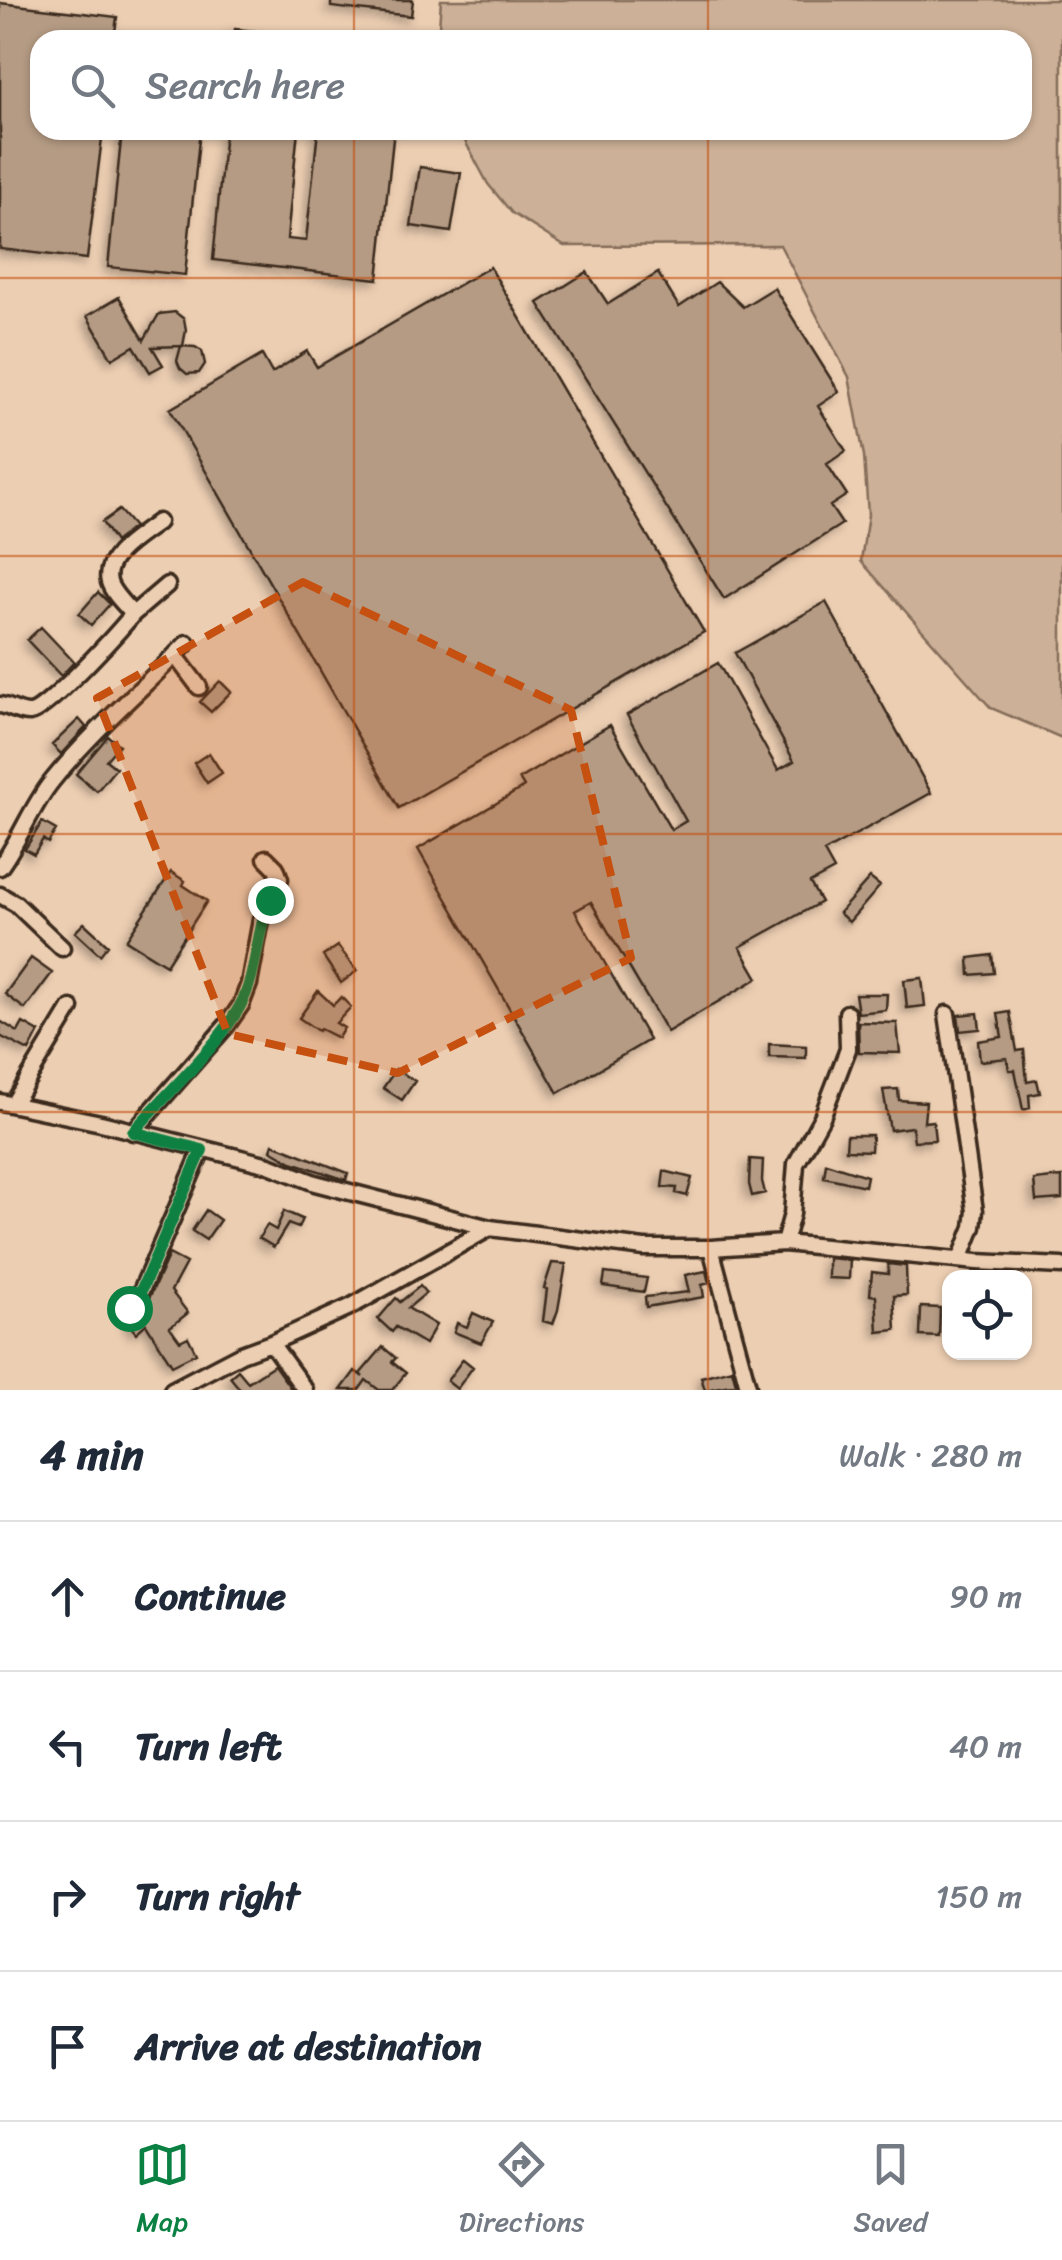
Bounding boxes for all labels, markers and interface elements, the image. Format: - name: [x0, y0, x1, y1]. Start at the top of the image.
- search box: [30, 30, 1032, 140]
- text: Search here: [145, 52, 345, 119]
- icon: search: [65, 58, 120, 113]
- route end: [248, 878, 294, 924]
- map controls: [942, 1270, 1032, 1360]
- button: locate: [942, 1270, 1032, 1360]
- route start: [107, 1286, 153, 1332]
- text: 4 min: [40, 1418, 144, 1492]
- text: Walk · 280 m: [839, 1427, 1022, 1484]
- text: Continue: [135, 1563, 286, 1630]
- text: 90 m: [949, 1568, 1022, 1625]
- icon: ahead: [40, 1569, 95, 1624]
- text: Turn left: [135, 1713, 281, 1780]
- text: 40 m: [949, 1718, 1022, 1775]
- icon: left: [40, 1719, 95, 1774]
- text: Turn right: [135, 1863, 300, 1930]
- text: 150 m: [936, 1868, 1022, 1925]
- icon: right: [40, 1869, 95, 1924]
- text: Arrive at destination: [135, 2013, 482, 2080]
- icon: arrive: [40, 2019, 95, 2074]
- tab: Map: [135, 2137, 190, 2246]
- tab: Directions: [459, 2137, 584, 2246]
- tab: Saved: [854, 2137, 927, 2246]

